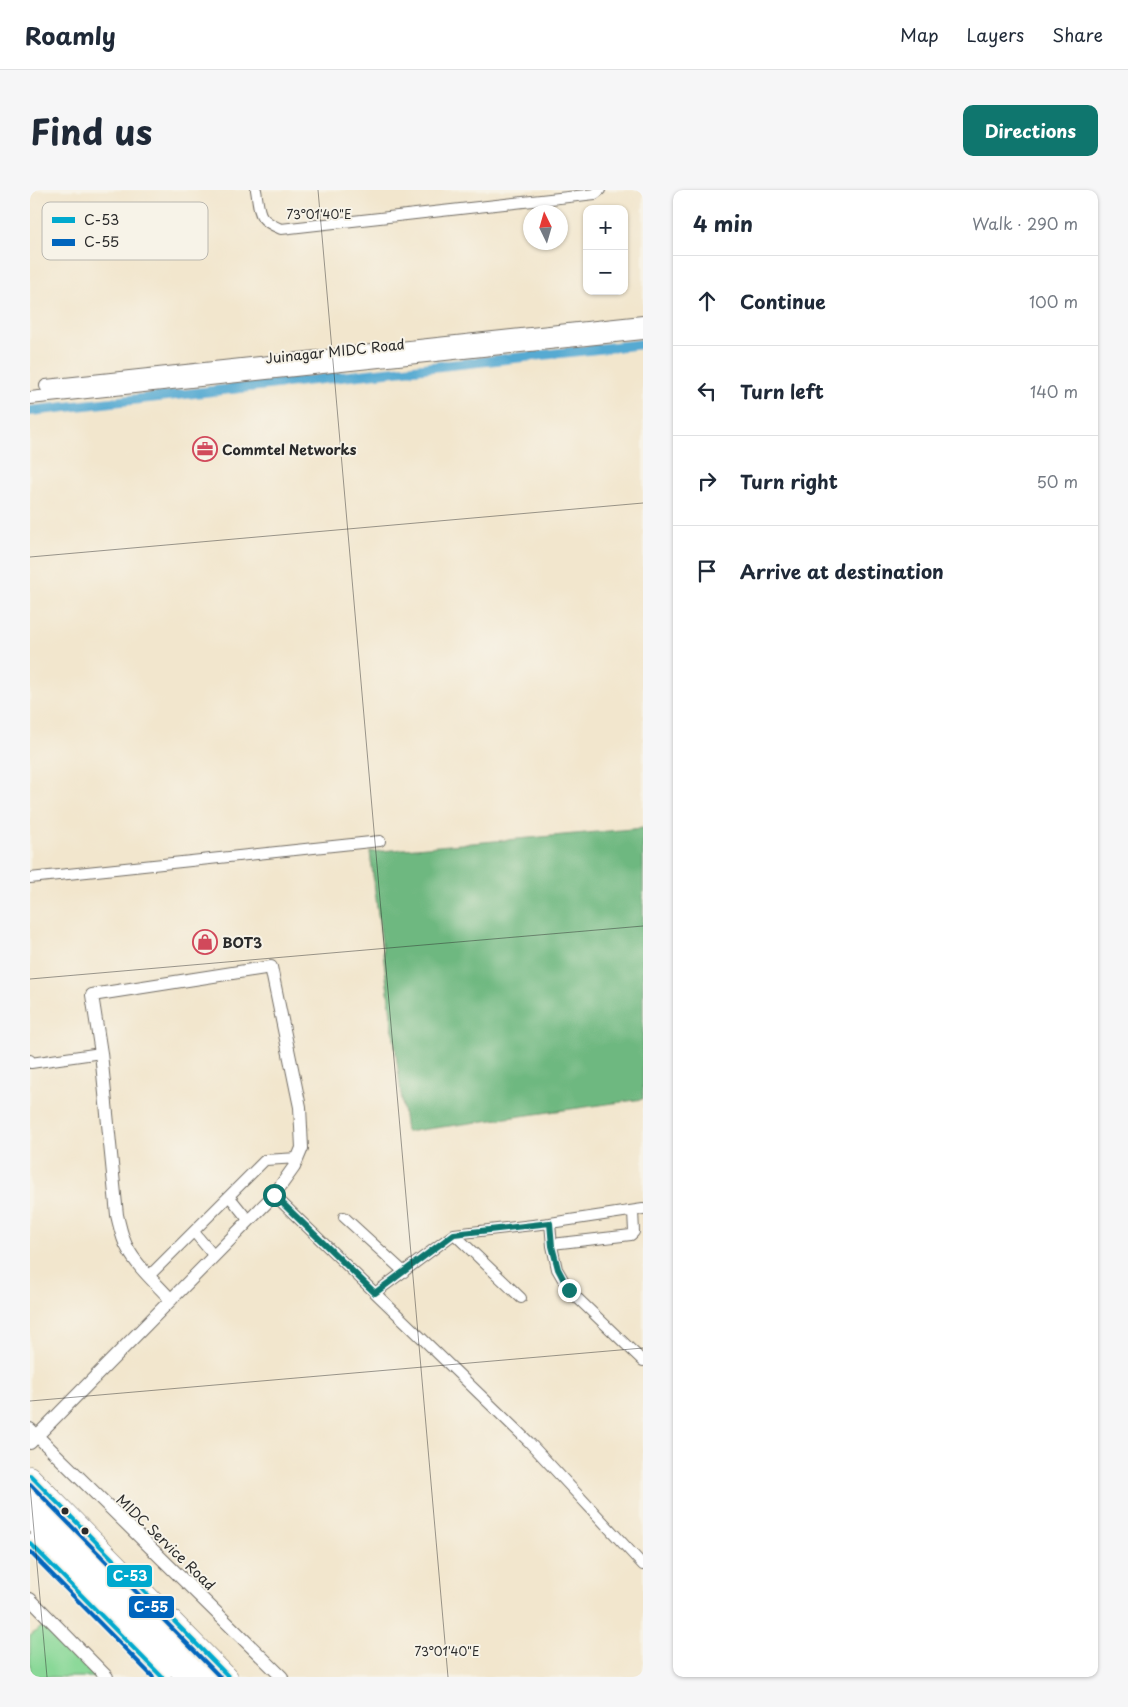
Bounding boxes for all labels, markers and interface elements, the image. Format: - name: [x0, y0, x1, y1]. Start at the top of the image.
- text: Roamly: [25, 17, 116, 53]
- text: Map: [900, 21, 939, 48]
- text: Layers: [967, 21, 1024, 48]
- text: Share: [1052, 21, 1103, 48]
- text: Find us: [30, 104, 152, 157]
- button: Directions: [963, 105, 1098, 156]
- legend: [42, 202, 208, 260]
- text: 73°01'40"E: [286, 205, 352, 223]
- north arrow: [523, 205, 568, 250]
- map controls: [583, 205, 628, 295]
- button: +: [583, 205, 628, 250]
- text: 4 min: [693, 207, 753, 239]
- text: C-53: [84, 209, 119, 230]
- text: Walk · 290 m: [972, 211, 1078, 235]
- text: C-55: [84, 231, 119, 252]
- button: −: [583, 250, 628, 295]
- icon: ahead: [693, 287, 721, 315]
- text: Continue: [740, 287, 826, 315]
- text: 100 m: [1029, 289, 1078, 313]
- street label: Juinagar MIDC Road: [264, 333, 406, 369]
- icon: left: [693, 377, 721, 405]
- text: Turn left: [740, 377, 824, 405]
- text: 140 m: [1030, 379, 1078, 403]
- office icon: Commtel Networks: [192, 436, 218, 462]
- place label: Commtel Networks: [222, 439, 357, 460]
- icon: right: [693, 467, 721, 495]
- text: Turn right: [740, 467, 838, 495]
- text: 50 m: [1037, 469, 1078, 493]
- icon: arrive: [693, 557, 721, 585]
- text: Arrive at destination: [740, 557, 944, 585]
- shop icon: BOT3: [192, 929, 218, 955]
- place label: BOT3: [222, 932, 262, 953]
- route start: [263, 1184, 286, 1207]
- route end: [558, 1279, 581, 1302]
- street label: MIDC Service Road: [112, 1489, 220, 1595]
- unlabelled marker: [60, 1506, 70, 1516]
- unlabelled marker: [80, 1526, 90, 1536]
- line badge: C-53: [106, 1564, 153, 1588]
- text: C-53: [113, 1565, 147, 1586]
- line badge: C-55: [128, 1595, 175, 1619]
- text: C-55: [134, 1596, 168, 1617]
- text: 73°01'40"E: [414, 1642, 480, 1660]

